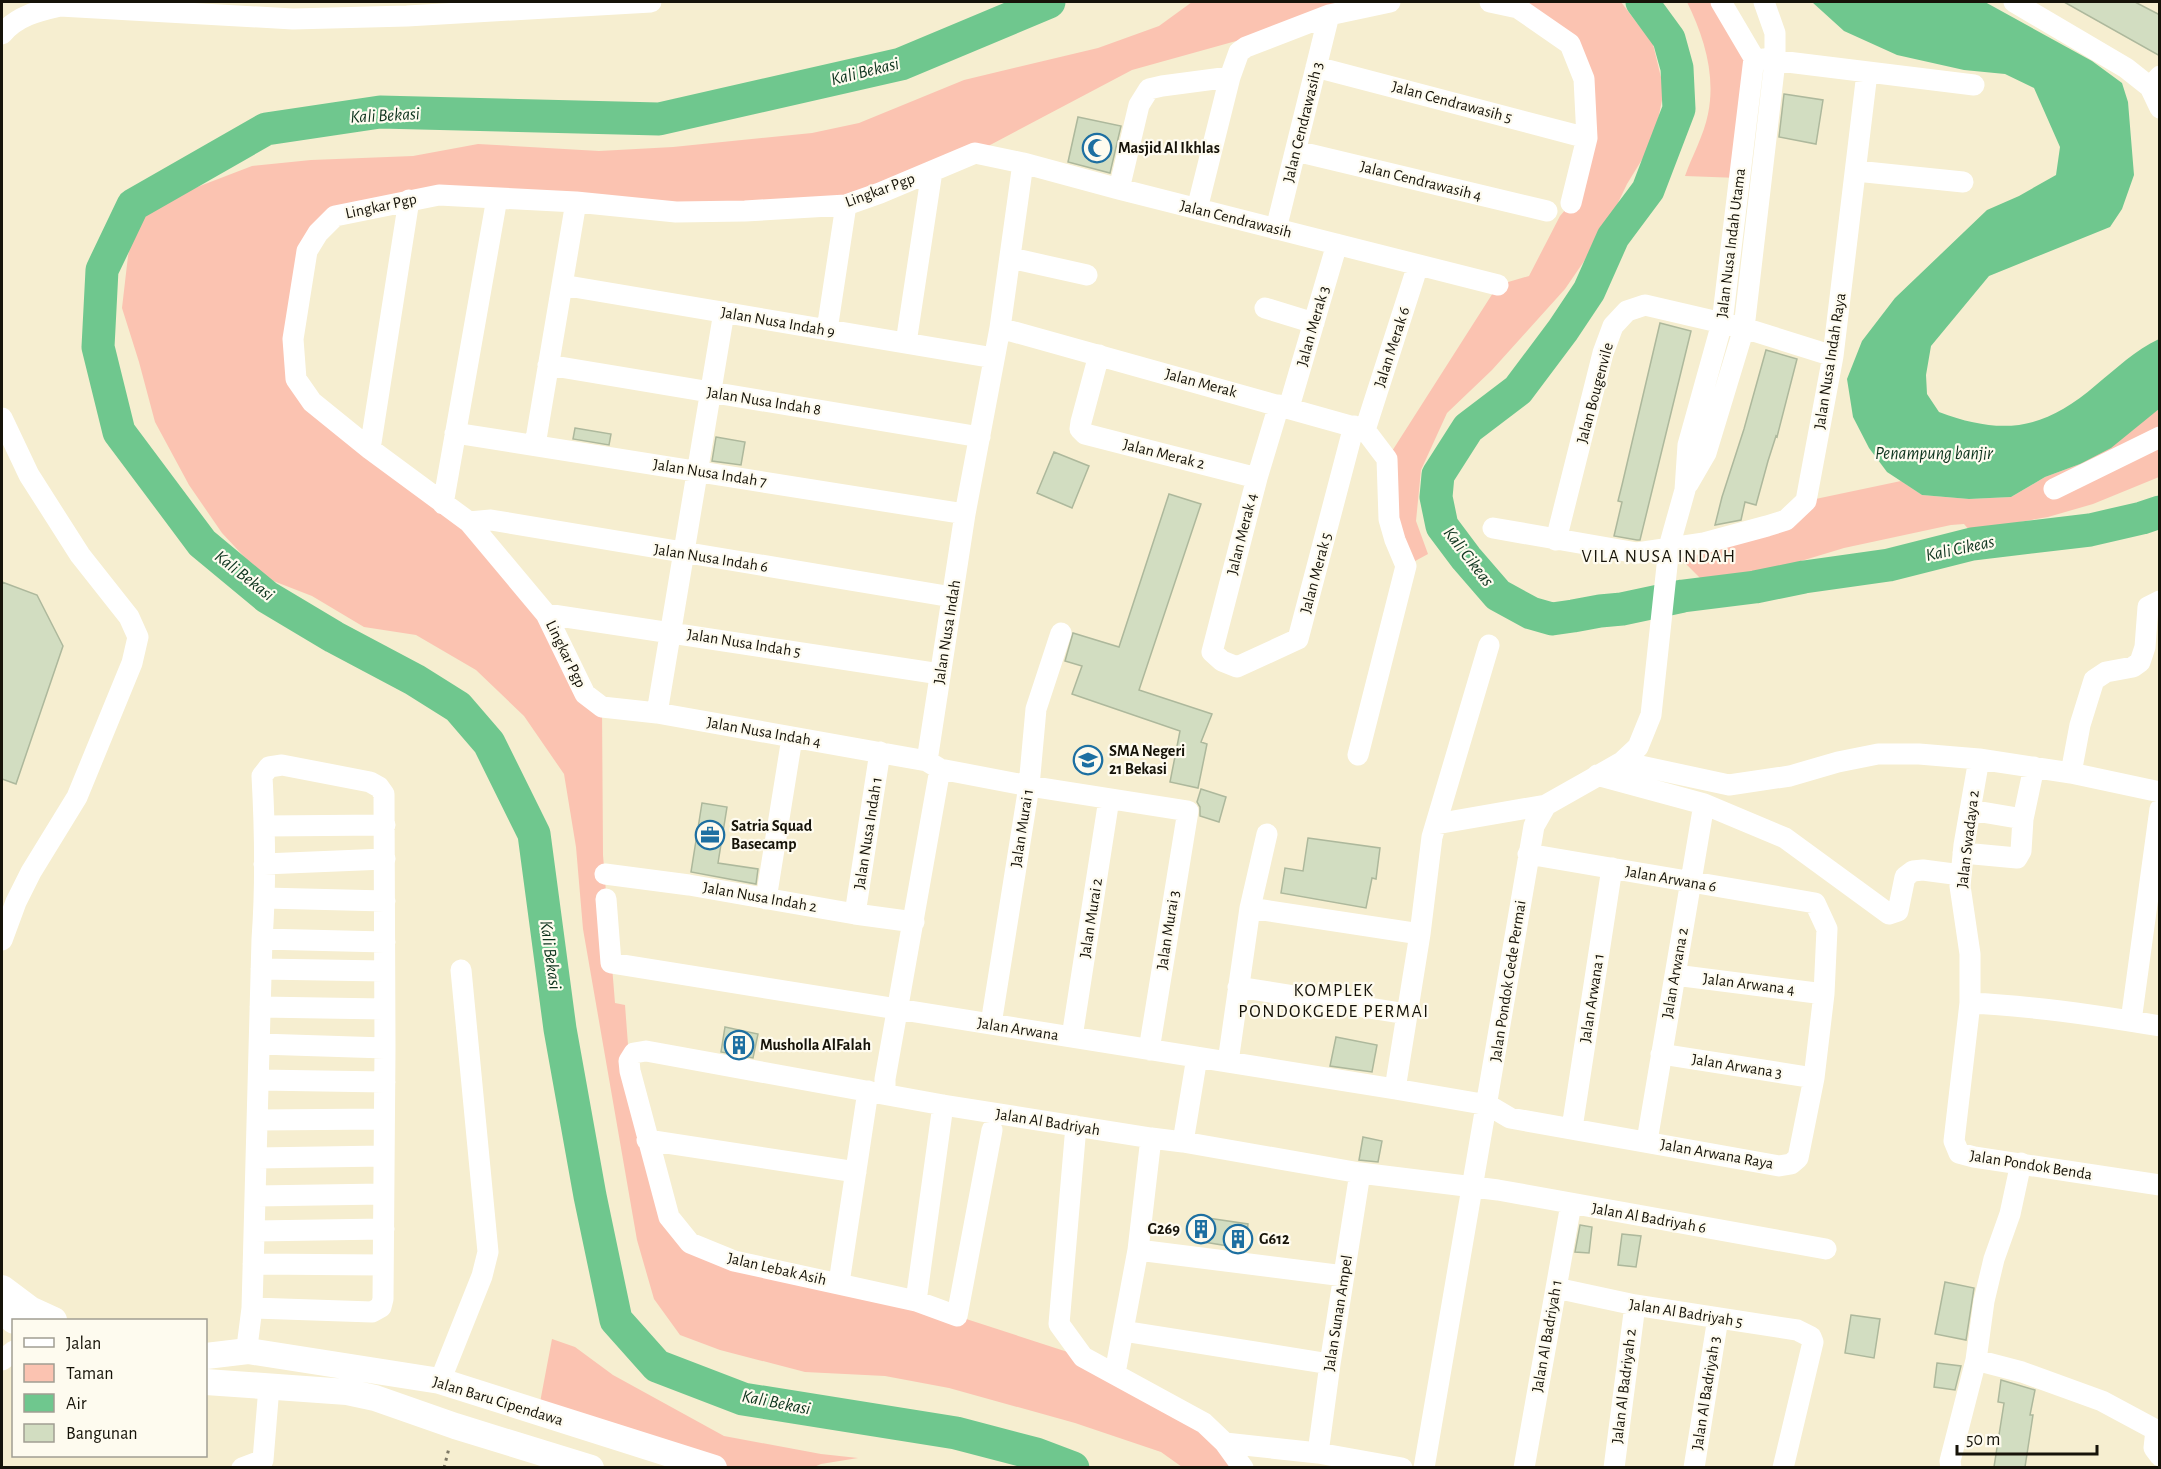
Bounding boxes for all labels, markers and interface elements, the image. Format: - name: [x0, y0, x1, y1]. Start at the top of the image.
- water label: Kali Bekasi: [829, 55, 901, 89]
- street label: Jalan Cendrawasih 3: [1280, 60, 1326, 184]
- street label: Jalan Cendrawasih 5: [1390, 78, 1514, 126]
- water label: Kali Bekasi: [350, 105, 420, 127]
- mosque icon: Masjid Al Ikhlas: [1081, 132, 1113, 164]
- place label: Masjid Al Ikhlas: [1118, 140, 1220, 157]
- street label: Jalan Cendrawasih 4: [1359, 158, 1484, 204]
- street label: Jalan Nusa Indah Utama: [1714, 167, 1748, 319]
- street label: Lingkar Pgp: [843, 170, 917, 210]
- street label: Lingkar Pgp: [344, 191, 418, 221]
- street label: Jalan Cendrawasih: [1179, 197, 1293, 241]
- street label: Jalan Merak 3: [1294, 284, 1332, 368]
- street label: Jalan Nusa Indah Raya: [1811, 292, 1850, 430]
- street label: Jalan Nusa Indah 9: [720, 304, 836, 340]
- street label: Jalan Merak 6: [1371, 305, 1413, 389]
- street label: Jalan Bougenvile: [1574, 341, 1616, 445]
- street label: Jalan Merak: [1163, 366, 1239, 400]
- street label: Jalan Nusa Indah 8: [706, 384, 822, 418]
- street label: Jalan Merak 2: [1122, 436, 1206, 472]
- water label: Penampung banjir: [1875, 445, 1994, 463]
- street label: Jalan Nusa Indah 7: [652, 456, 768, 490]
- street label: Jalan Merak 4: [1224, 491, 1260, 577]
- water label: Kali Cikeas: [1440, 524, 1497, 590]
- street label: Jalan Merak 5: [1298, 531, 1334, 615]
- water label: Kali Cikeas: [1924, 533, 1996, 565]
- street label: Jalan Nusa Indah 6: [653, 541, 769, 575]
- water label: Kali Bekasi: [211, 548, 277, 605]
- district label: VILA NUSA INDAH: [1582, 548, 1736, 566]
- street label: Jalan Nusa Indah: [931, 579, 963, 685]
- street label: Lingkar Pgp: [543, 618, 589, 690]
- street label: Jalan Nusa Indah 5: [686, 626, 802, 660]
- street label: Jalan Nusa Indah 4: [706, 714, 823, 750]
- place label: SMA Negeri 21 Bekasi: [1109, 743, 1185, 777]
- school or university icon: SMA Negeri 21 Bekasi: [1072, 744, 1104, 776]
- street label: Jalan Nusa Indah 1: [851, 776, 885, 890]
- street label: Jalan Murai 1: [1008, 788, 1036, 868]
- street label: Jalan Swadaya 2: [1954, 789, 1983, 889]
- place label: Satria Squad Basecamp: [731, 818, 813, 852]
- office icon: Satria Squad Basecamp: [694, 819, 726, 851]
- street label: Jalan Arwana 6: [1624, 863, 1718, 895]
- street label: Jalan Murai 2: [1077, 877, 1105, 959]
- street label: Jalan Nusa Indah 2: [702, 879, 818, 915]
- street label: Jalan Murai 3: [1154, 889, 1182, 971]
- street label: Jalan Pondok Gede Permai: [1487, 899, 1529, 1063]
- water label: Kali Bekasi: [536, 919, 564, 991]
- street label: Jalan Arwana 2: [1659, 926, 1691, 1020]
- street label: Jalan Arwana 1: [1577, 952, 1607, 1044]
- street label: Jalan Arwana 4: [1702, 970, 1796, 998]
- district label: KOMPLEK PONDOKGEDE PERMAI: [1238, 982, 1430, 1021]
- street label: Jalan Arwana: [976, 1015, 1060, 1043]
- building icon: Musholla AlFalah: [723, 1029, 755, 1061]
- place label: Musholla AlFalah: [760, 1037, 871, 1053]
- street label: Jalan Arwana 3: [1691, 1051, 1783, 1081]
- street label: Jalan Al Badriyah: [994, 1106, 1101, 1139]
- street label: Jalan Arwana Raya: [1659, 1136, 1775, 1173]
- street label: Jalan Pondok Benda: [1969, 1147, 2093, 1183]
- street label: Jalan Al Badriyah 6: [1590, 1200, 1707, 1237]
- building icon: G269: [1185, 1213, 1217, 1245]
- place label: G269: [1147, 1221, 1180, 1237]
- building icon: G612: [1222, 1223, 1254, 1255]
- place label: G612: [1259, 1231, 1290, 1247]
- street label: Jalan Lebak Asih: [726, 1250, 828, 1288]
- street label: Jalan Sunan Ampel: [1321, 1254, 1355, 1372]
- street label: Jalan Al Badriyah 1: [1529, 1279, 1566, 1394]
- street label: Jalan Al Badriyah 5: [1628, 1296, 1744, 1331]
- legend: [12, 1319, 207, 1457]
- street label: Jalan Al Badriyah 2: [1609, 1328, 1640, 1444]
- text: Jalan: [66, 1335, 101, 1353]
- street label: Jalan Al Badriyah 3: [1689, 1335, 1724, 1451]
- text: Taman: [66, 1365, 114, 1383]
- street label: Jalan Baru Cipendawa: [431, 1374, 565, 1428]
- water label: Kali Bekasi: [740, 1388, 812, 1418]
- text: Air: [66, 1395, 87, 1413]
- scale bar: [1957, 1418, 2096, 1456]
- text: Bangunan: [66, 1425, 138, 1443]
- text: 50 m: [1966, 1431, 2000, 1449]

